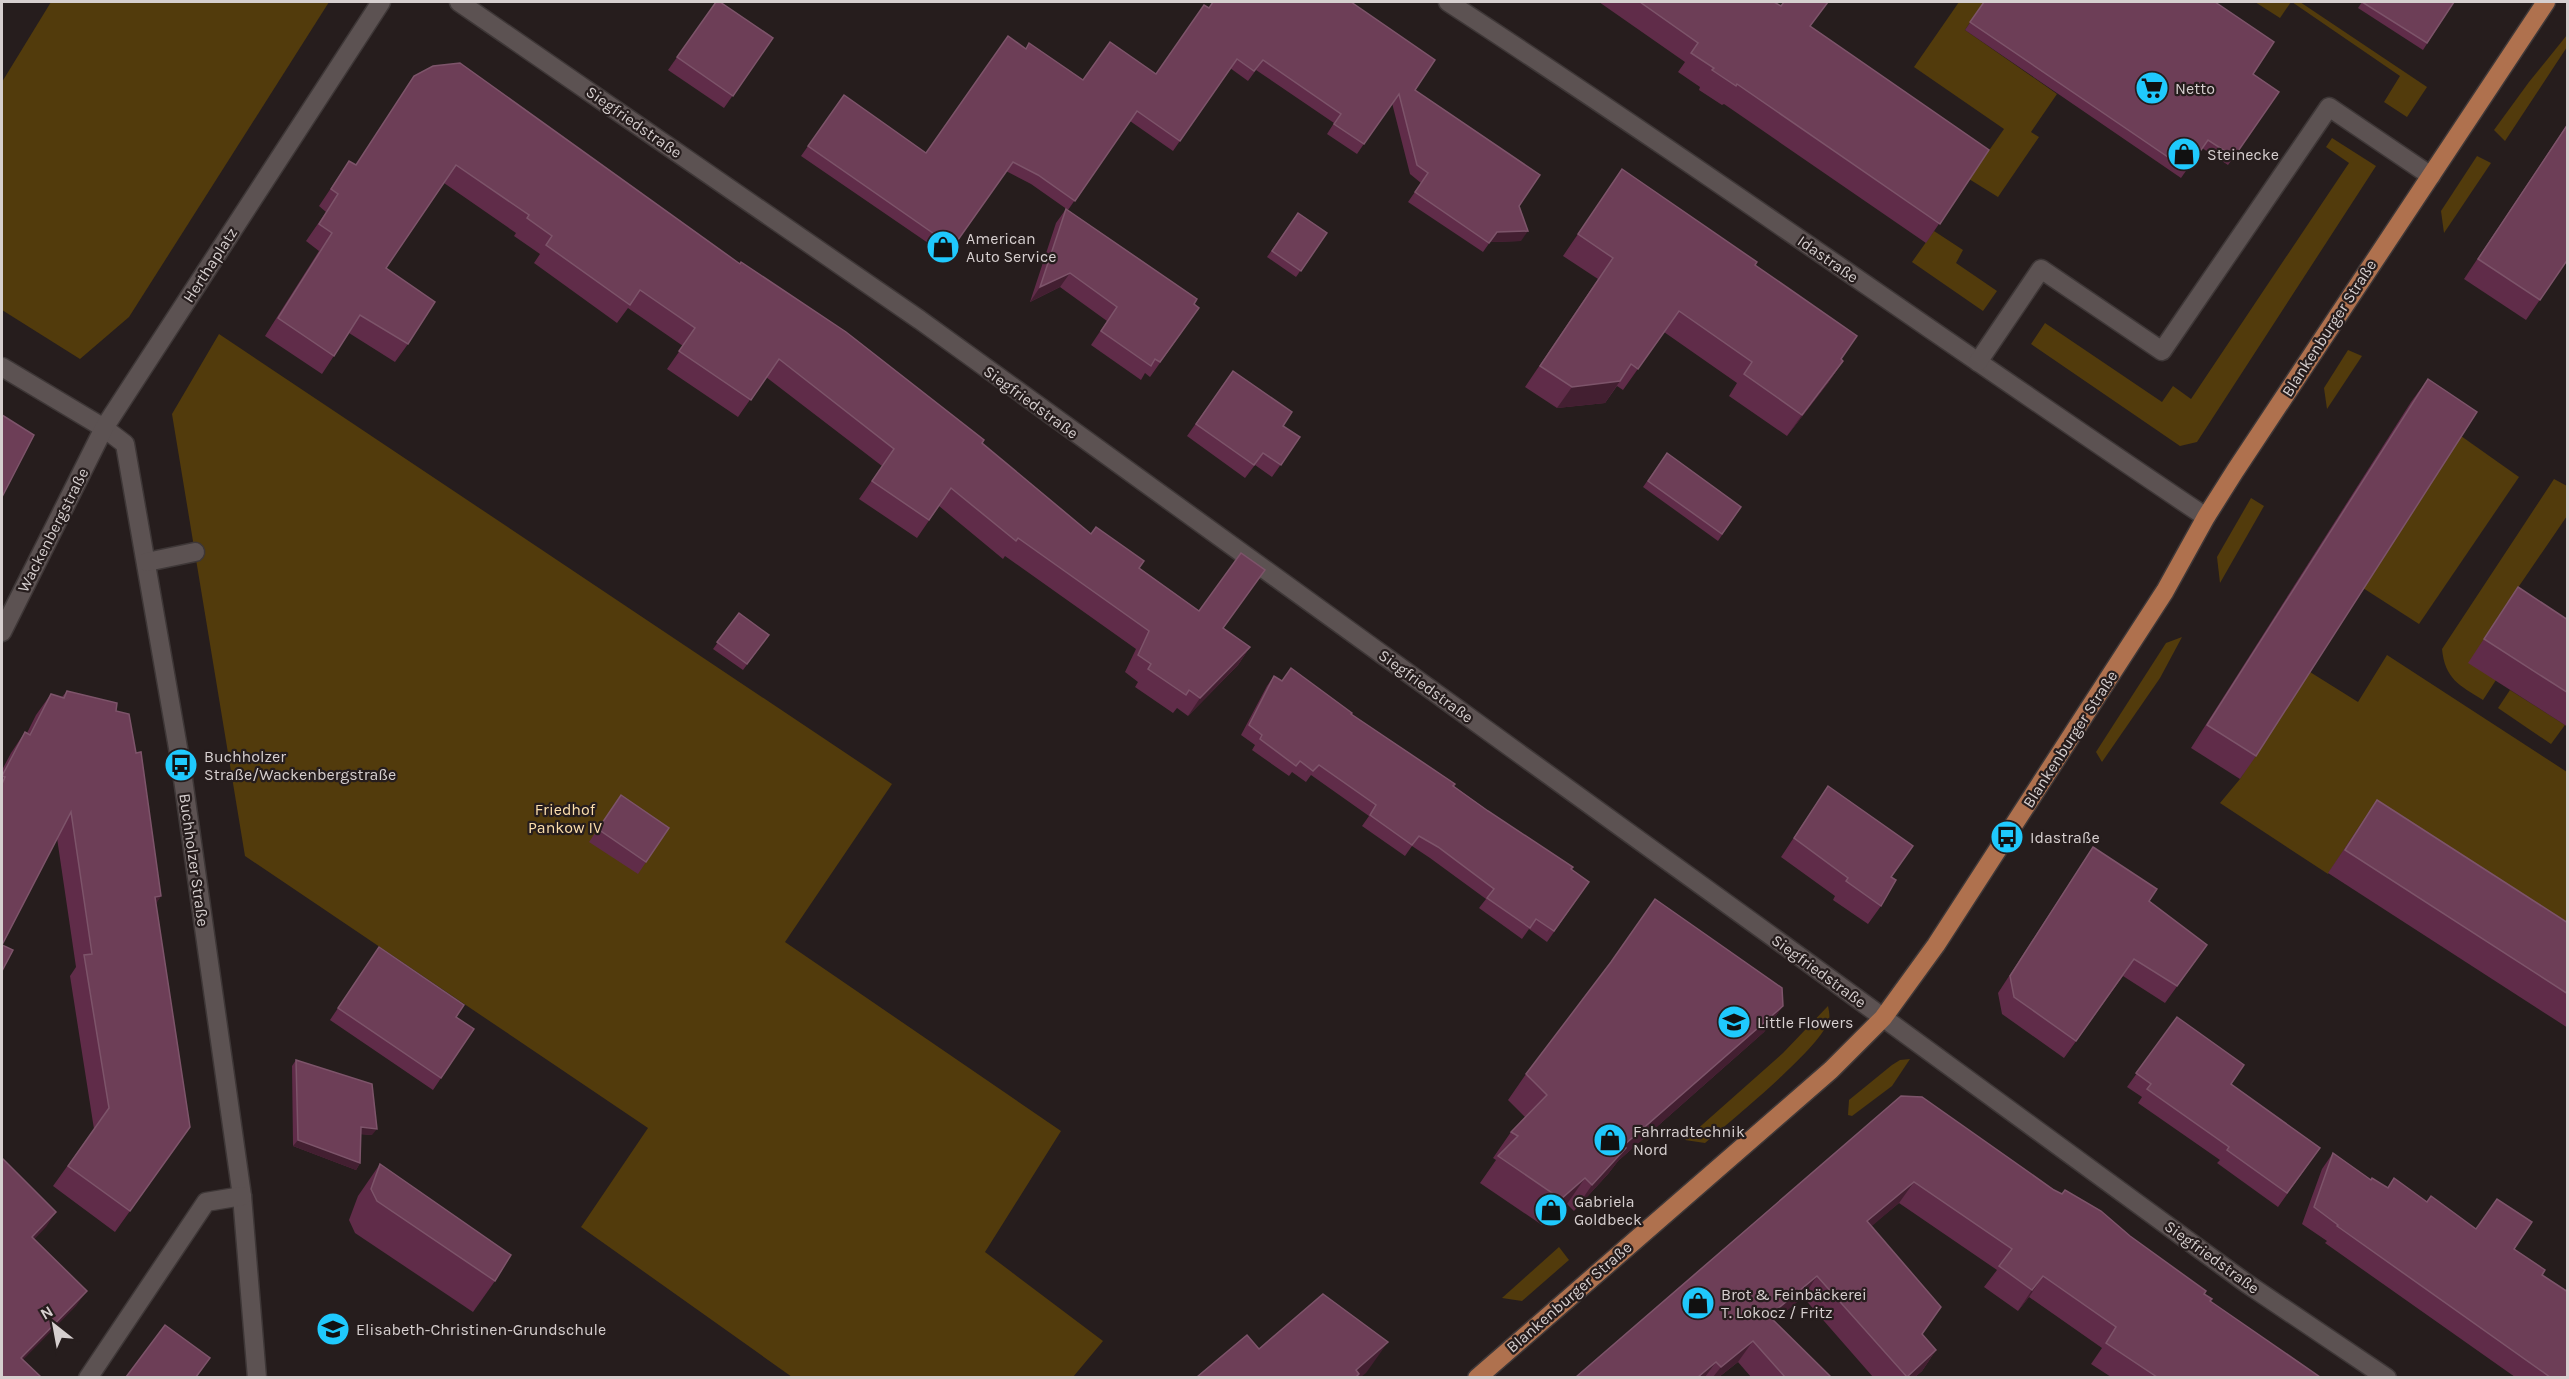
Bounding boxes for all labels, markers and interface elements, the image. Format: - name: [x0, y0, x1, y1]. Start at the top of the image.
- supermarket icon: Netto: [2134, 70, 2170, 106]
- place label: Netto: [2175, 79, 2215, 98]
- street label: Siegfriedstraße: [582, 82, 686, 162]
- shop icon: Steinecke: [2166, 136, 2202, 172]
- place label: Steinecke: [2207, 145, 2279, 164]
- street label: Herthaplatz: [179, 224, 241, 306]
- shop icon: American Auto Service: [925, 229, 961, 265]
- place label: American Auto Service: [966, 229, 1056, 266]
- street label: Idastraße: [1794, 231, 1862, 287]
- street label: Blankenburger Straße: [2278, 256, 2380, 400]
- street label: Siegfriedstraße: [980, 361, 1082, 443]
- street label: Wackenbergstraße: [13, 465, 93, 595]
- street label: Siegfriedstraße: [1375, 645, 1477, 727]
- street label: Blankenburger Straße: [2019, 667, 2121, 811]
- bus stop icon: Buchholzer Straße/Wackenbergstraße: [163, 747, 199, 783]
- place label: Buchholzer Straße/Wackenbergstraße: [204, 747, 396, 784]
- street label: Buchholzer Straße: [175, 792, 213, 928]
- park label: Friedhof Pankow IV: [528, 800, 602, 837]
- bus stop icon: Idastraße: [1989, 819, 2025, 855]
- place label: Idastraße: [2030, 828, 2100, 847]
- street label: Siegfriedstraße: [1768, 930, 1870, 1012]
- school or university icon: Little Flowers: [1716, 1004, 1752, 1040]
- place label: Little Flowers: [1757, 1013, 1853, 1032]
- shop icon: Fahrradtechnik Nord: [1592, 1122, 1628, 1158]
- place label: Fahrradtechnik Nord: [1633, 1122, 1745, 1159]
- shop icon: Gabriela Goldbeck: [1533, 1192, 1569, 1228]
- place label: Gabriela Goldbeck: [1574, 1192, 1642, 1229]
- street label: Siegfriedstraße: [2161, 1216, 2263, 1298]
- street label: Blankenburger Straße: [1503, 1237, 1635, 1357]
- shop icon: Brot & Feinbäckerei T. Lokocz / Fritz: [1680, 1285, 1716, 1321]
- place label: Brot & Feinbäckerei T. Lokocz / Fritz: [1721, 1285, 1867, 1322]
- north arrow: [24, 1295, 84, 1355]
- text: N: [37, 1301, 56, 1324]
- school or university icon: Elisabeth-Christinen-Grundschule: [315, 1311, 351, 1347]
- place label: Elisabeth-Christinen-Grundschule: [356, 1320, 606, 1339]

